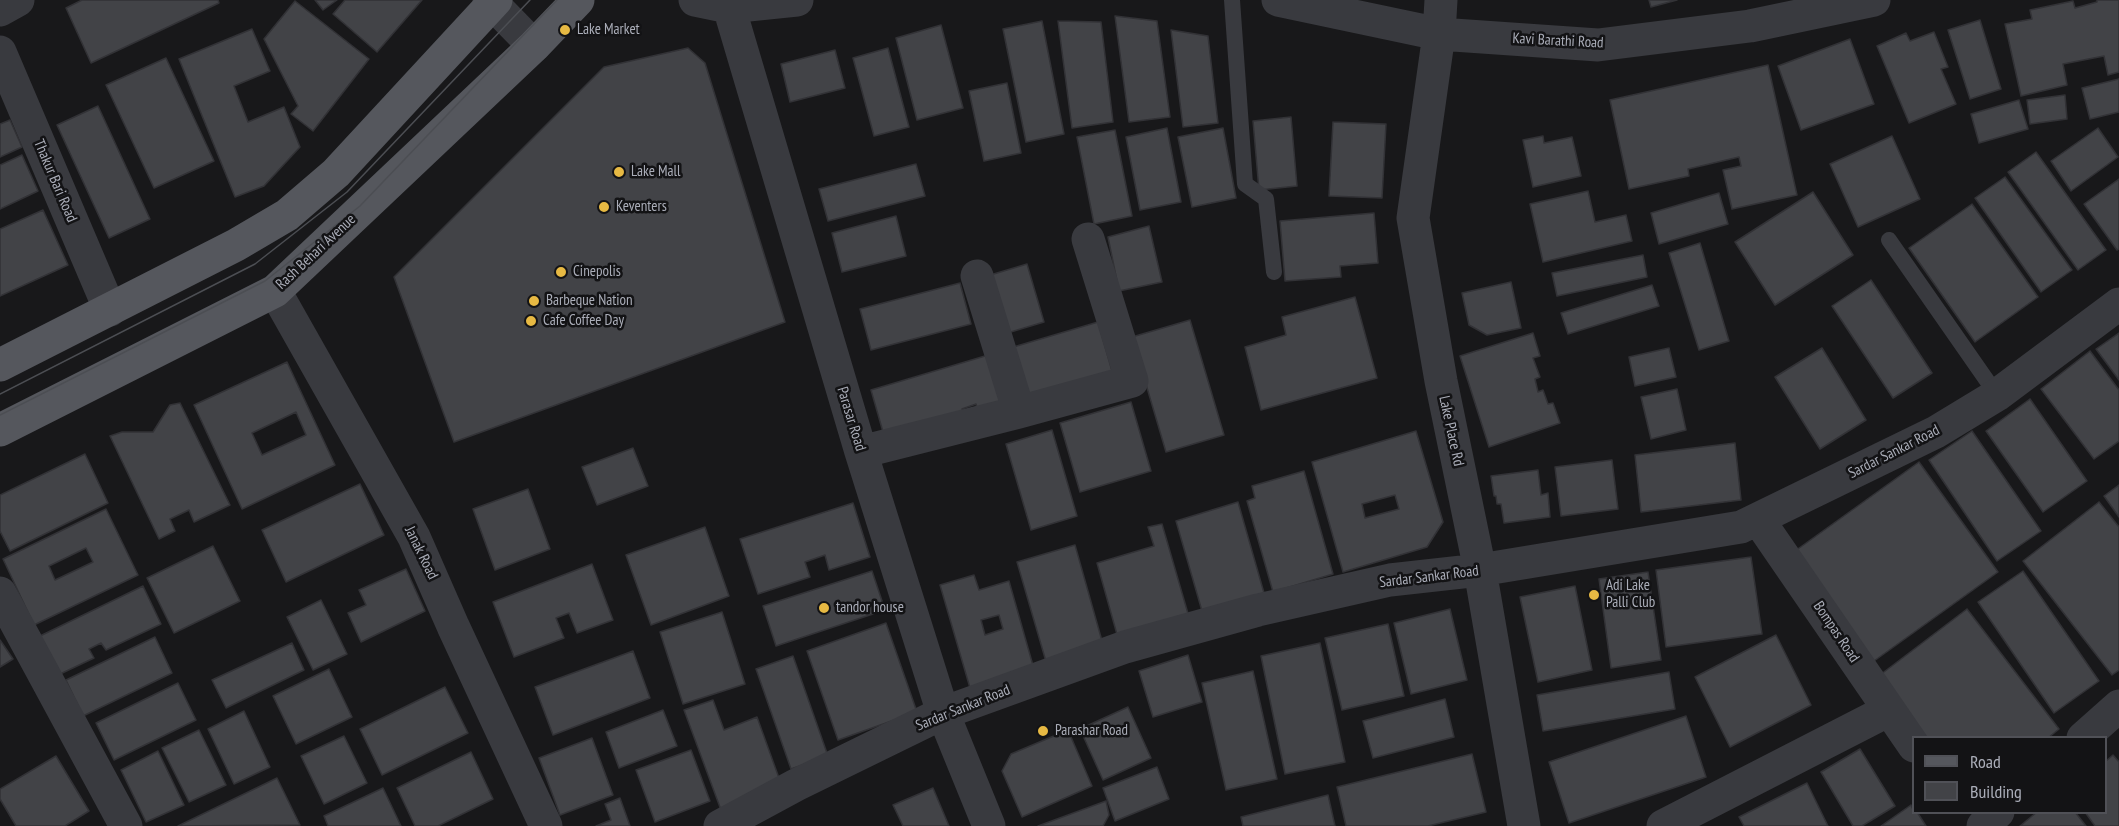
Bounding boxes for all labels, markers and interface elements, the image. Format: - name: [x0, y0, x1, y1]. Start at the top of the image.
- place label: Lake Market: [577, 21, 640, 39]
- marker: Lake Market: [558, 23, 572, 37]
- street label: Kavi Barathi Road: [1512, 30, 1604, 52]
- street label: Thakur Bari Road: [29, 137, 81, 225]
- place label: Lake Mall: [631, 163, 681, 181]
- marker: Lake Mall: [612, 165, 626, 179]
- place label: Keventers: [616, 198, 667, 216]
- marker: Keventers: [597, 200, 611, 214]
- street label: Rash Behari Avenue: [272, 211, 360, 293]
- place label: Cinepolis: [573, 263, 621, 281]
- marker: Cinepolis: [554, 265, 568, 279]
- place label: Barbeque Nation: [546, 292, 633, 310]
- marker: Barbeque Nation: [527, 294, 541, 308]
- place label: Cafe Coffee Day: [543, 312, 624, 330]
- marker: Cafe Coffee Day: [524, 314, 538, 328]
- street label: Parasar Road: [833, 385, 869, 453]
- street label: Lake Place Rd: [1435, 394, 1467, 468]
- street label: Sardar Sankar Road: [1845, 421, 1943, 483]
- street label: Janak Road: [400, 524, 442, 582]
- street label: Sardar Sankar Road: [1378, 562, 1480, 592]
- place label: Adi Lake Palli Club: [1606, 577, 1655, 612]
- marker: Adi Lake Palli Club: [1587, 588, 1601, 602]
- street label: Bompas Road: [1809, 598, 1863, 666]
- place label: tandor house: [836, 599, 904, 617]
- marker: tandor house: [817, 601, 831, 615]
- street label: Sardar Sankar Road: [913, 681, 1013, 735]
- place label: Parashar Road: [1055, 722, 1128, 740]
- marker: Parashar Road: [1036, 724, 1050, 738]
- legend: [1912, 736, 2107, 814]
- text: Road: [1970, 750, 2001, 773]
- text: Building: [1970, 780, 2022, 803]

